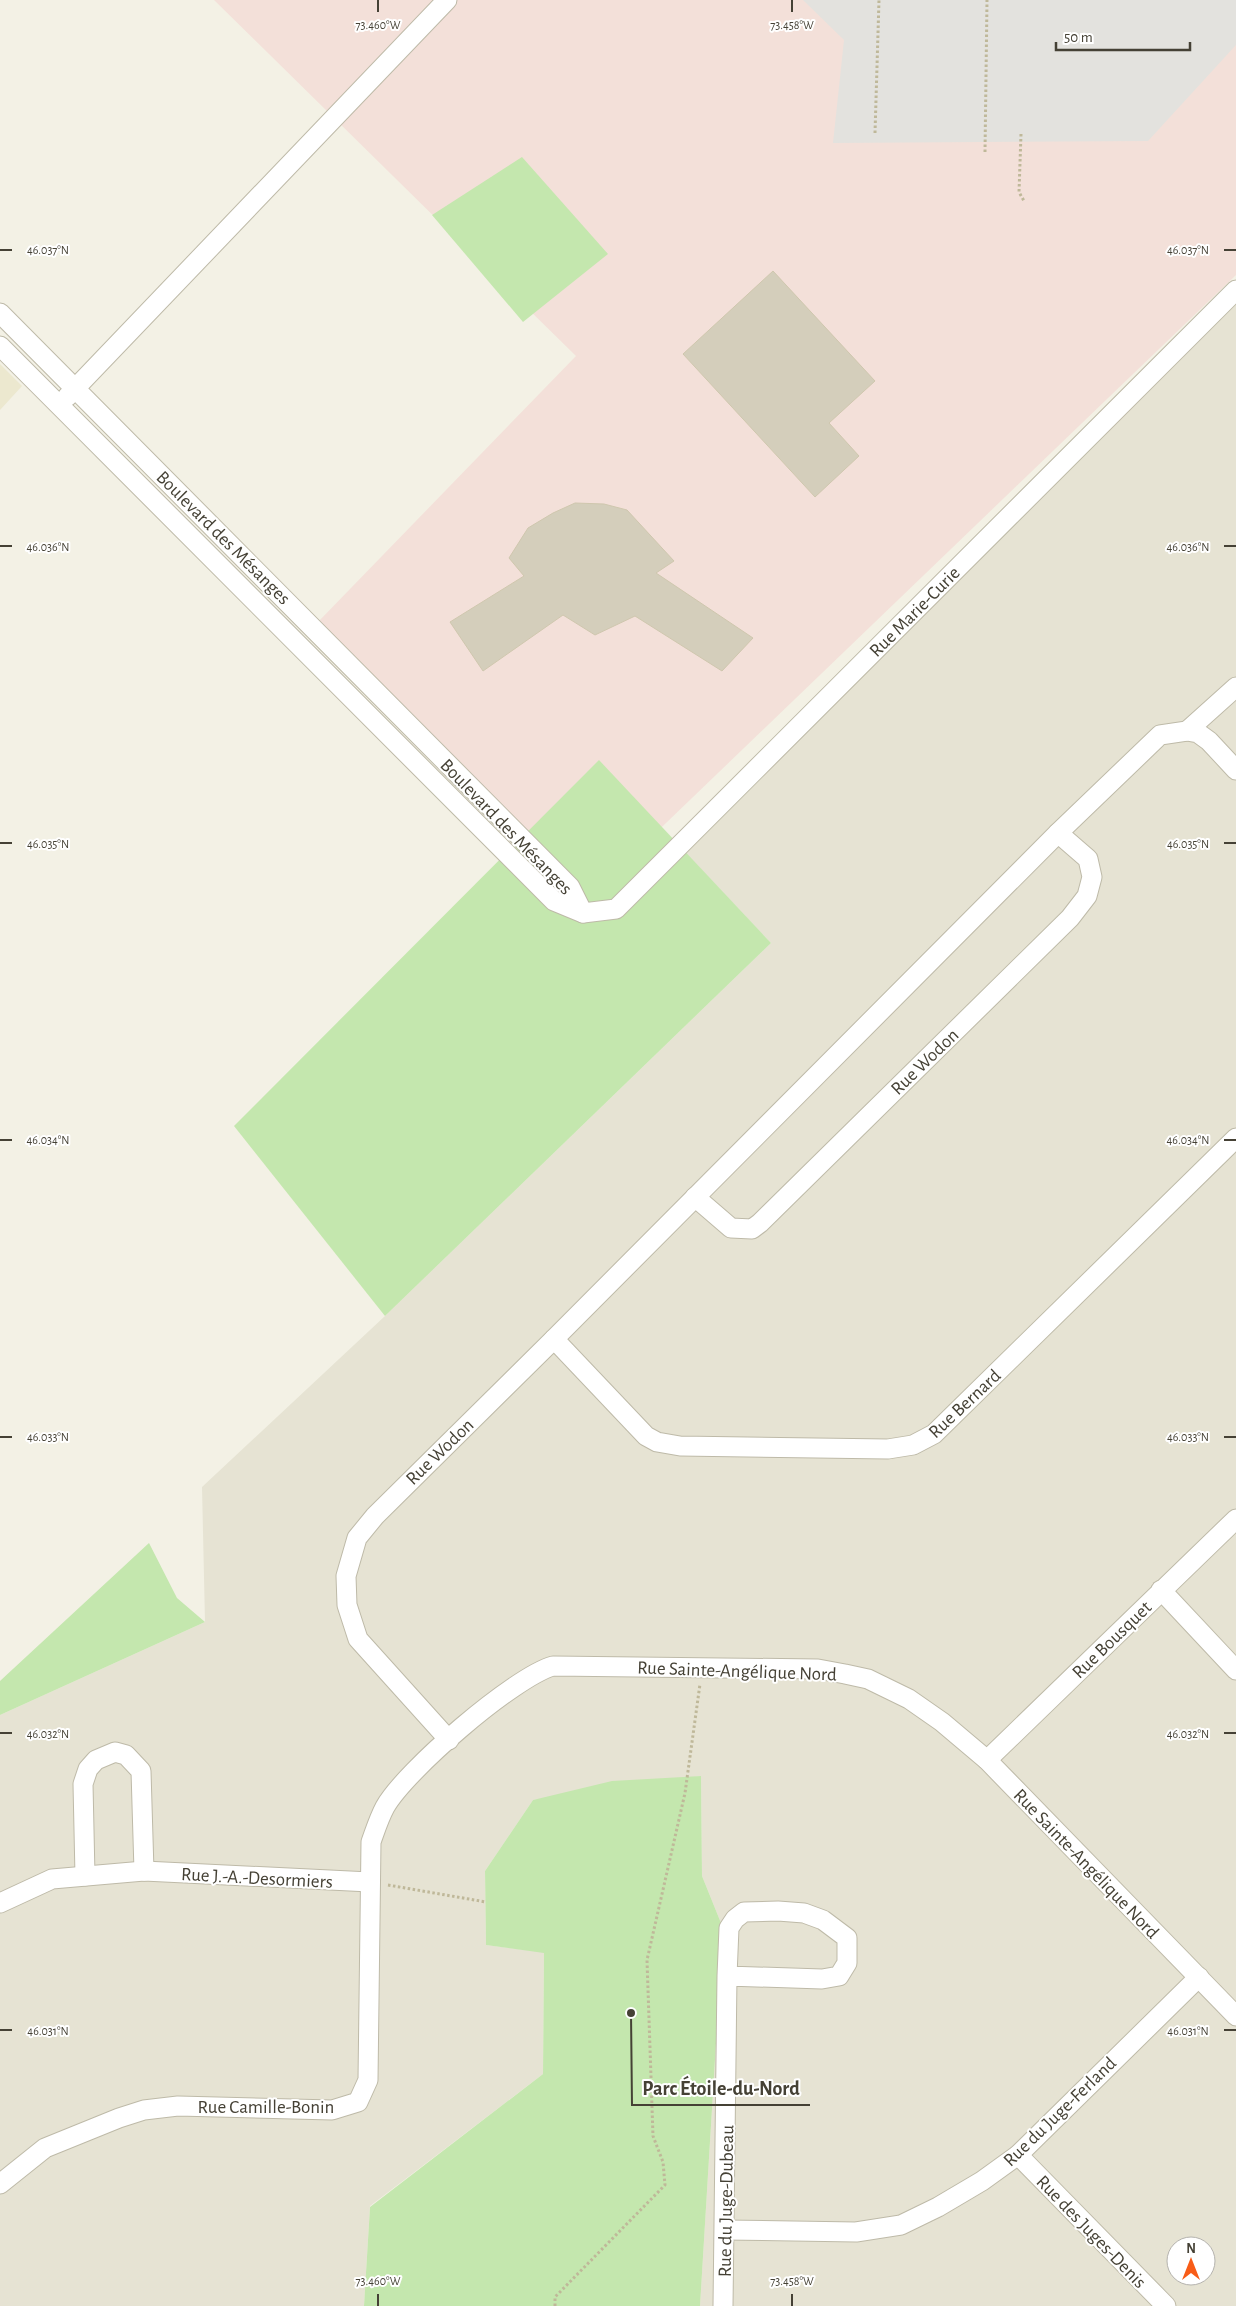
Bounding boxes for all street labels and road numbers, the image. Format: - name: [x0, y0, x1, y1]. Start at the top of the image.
- street label: Boulevard des Mésanges: [152, 468, 293, 609]
- street label: Rue Marie-Curie: [866, 563, 964, 661]
- street label: Boulevard des Mésanges: [436, 756, 575, 899]
- street label: Rue Wodon: [888, 1025, 963, 1099]
- street label: Rue Bernard: [925, 1366, 1005, 1442]
- street label: Rue Wodon: [403, 1415, 478, 1489]
- street label: Rue Bousquet: [1069, 1598, 1155, 1682]
- street label: Rue Sainte-Angélique Nord: [637, 1659, 837, 1684]
- street label: Rue Sainte-Angélique Nord: [1010, 1786, 1162, 1943]
- street label: Rue J.-A.-Desormiers: [181, 1865, 333, 1892]
- street label: Rue du Juge-Ferland: [1000, 2054, 1120, 2170]
- street label: Rue Camille-Bonin: [198, 2098, 334, 2117]
- street label: Rue du Juge-Dubeau: [716, 2125, 737, 2277]
- street label: Rue des Juges-Denis: [1032, 2172, 1149, 2292]

